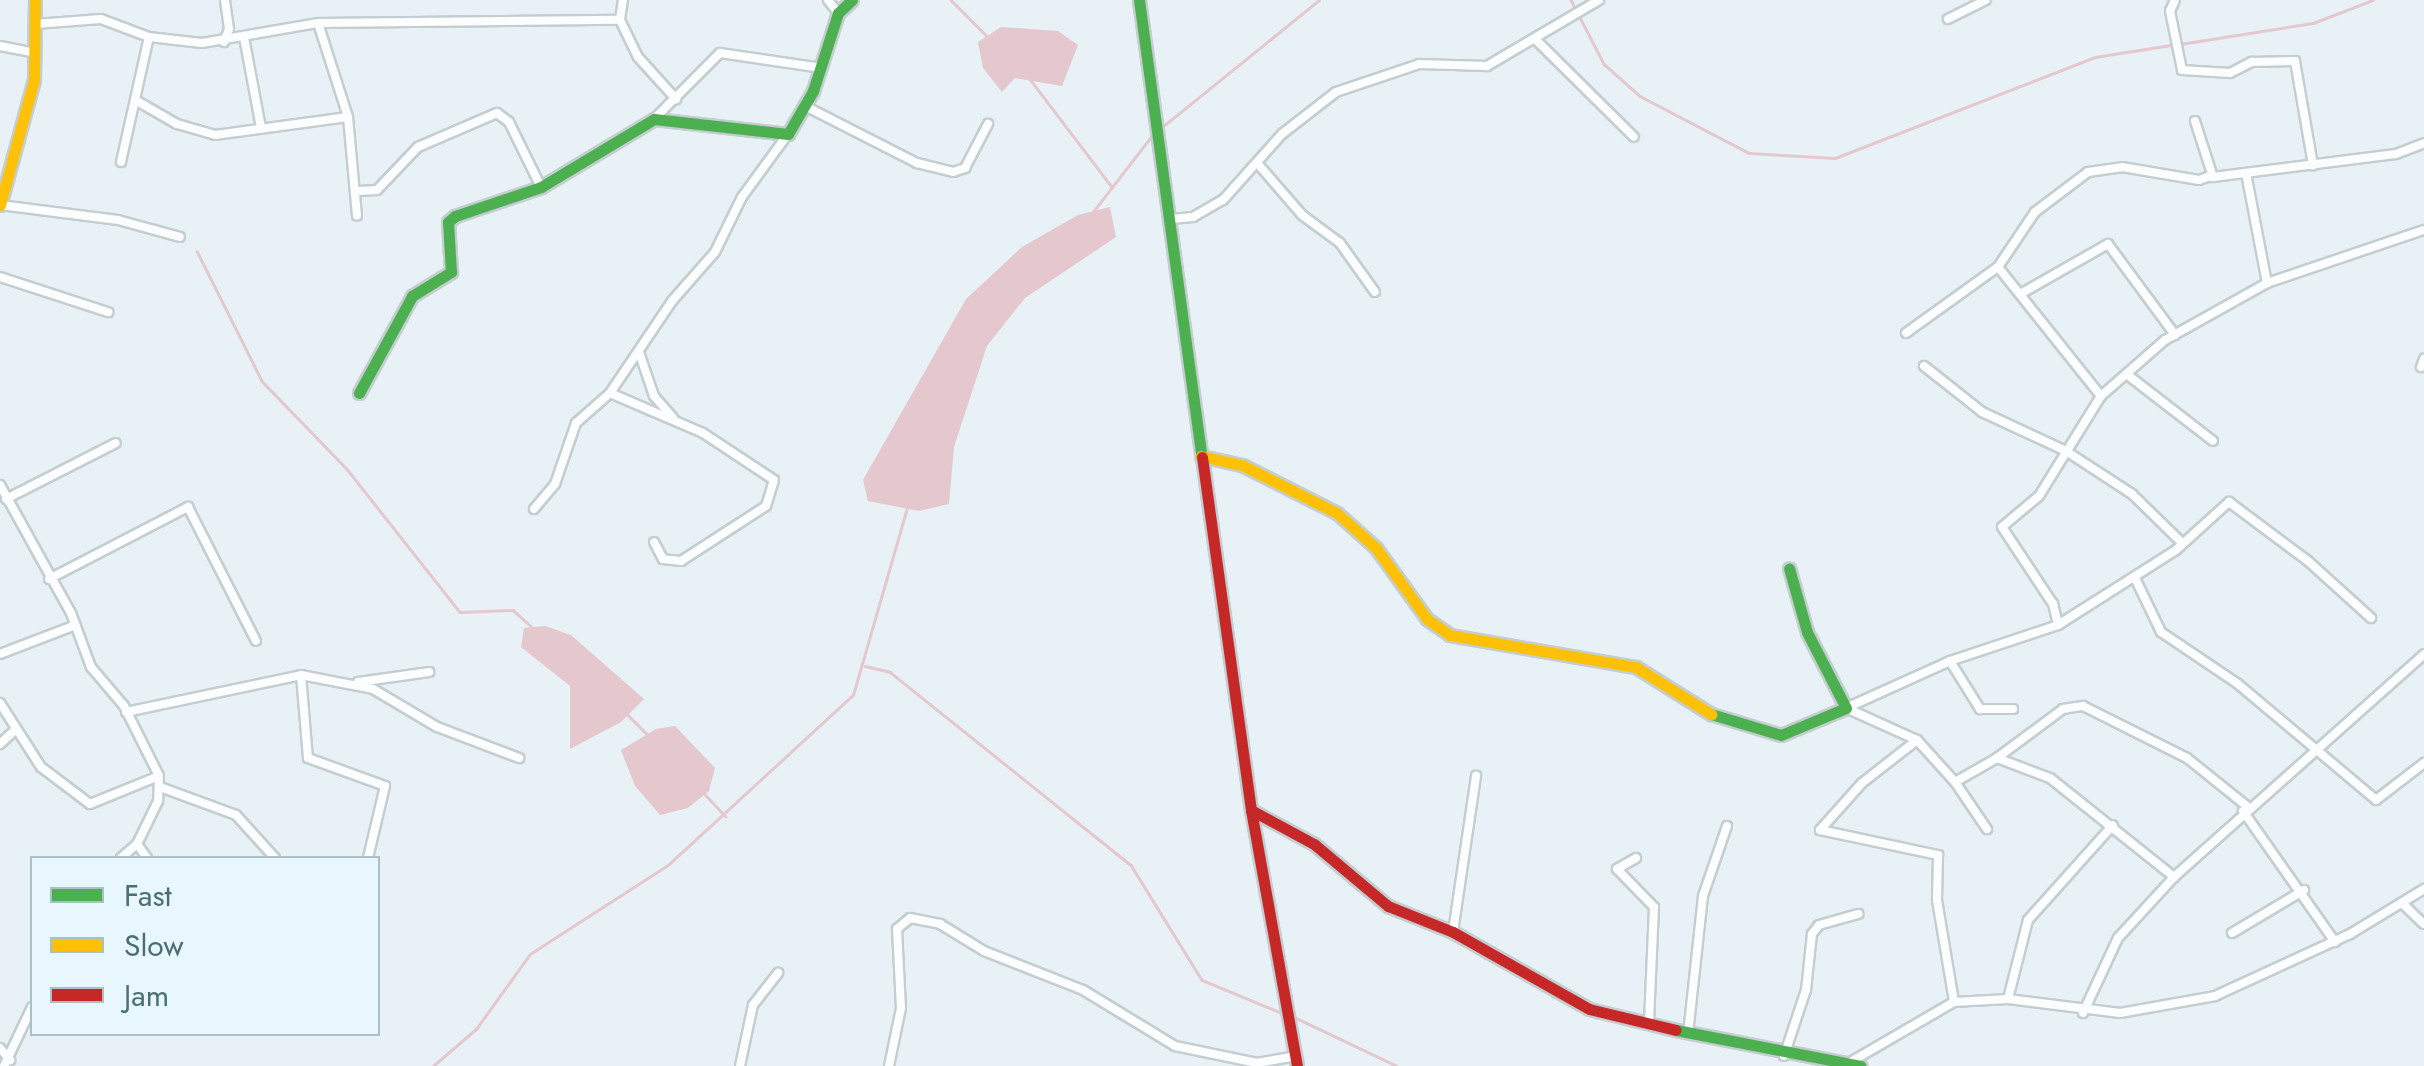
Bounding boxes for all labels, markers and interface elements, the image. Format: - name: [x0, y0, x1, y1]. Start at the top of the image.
- legend: [30, 856, 380, 1036]
- text: Fast: [124, 874, 172, 917]
- text: Slow: [124, 924, 184, 967]
- text: Jam: [124, 974, 169, 1017]

